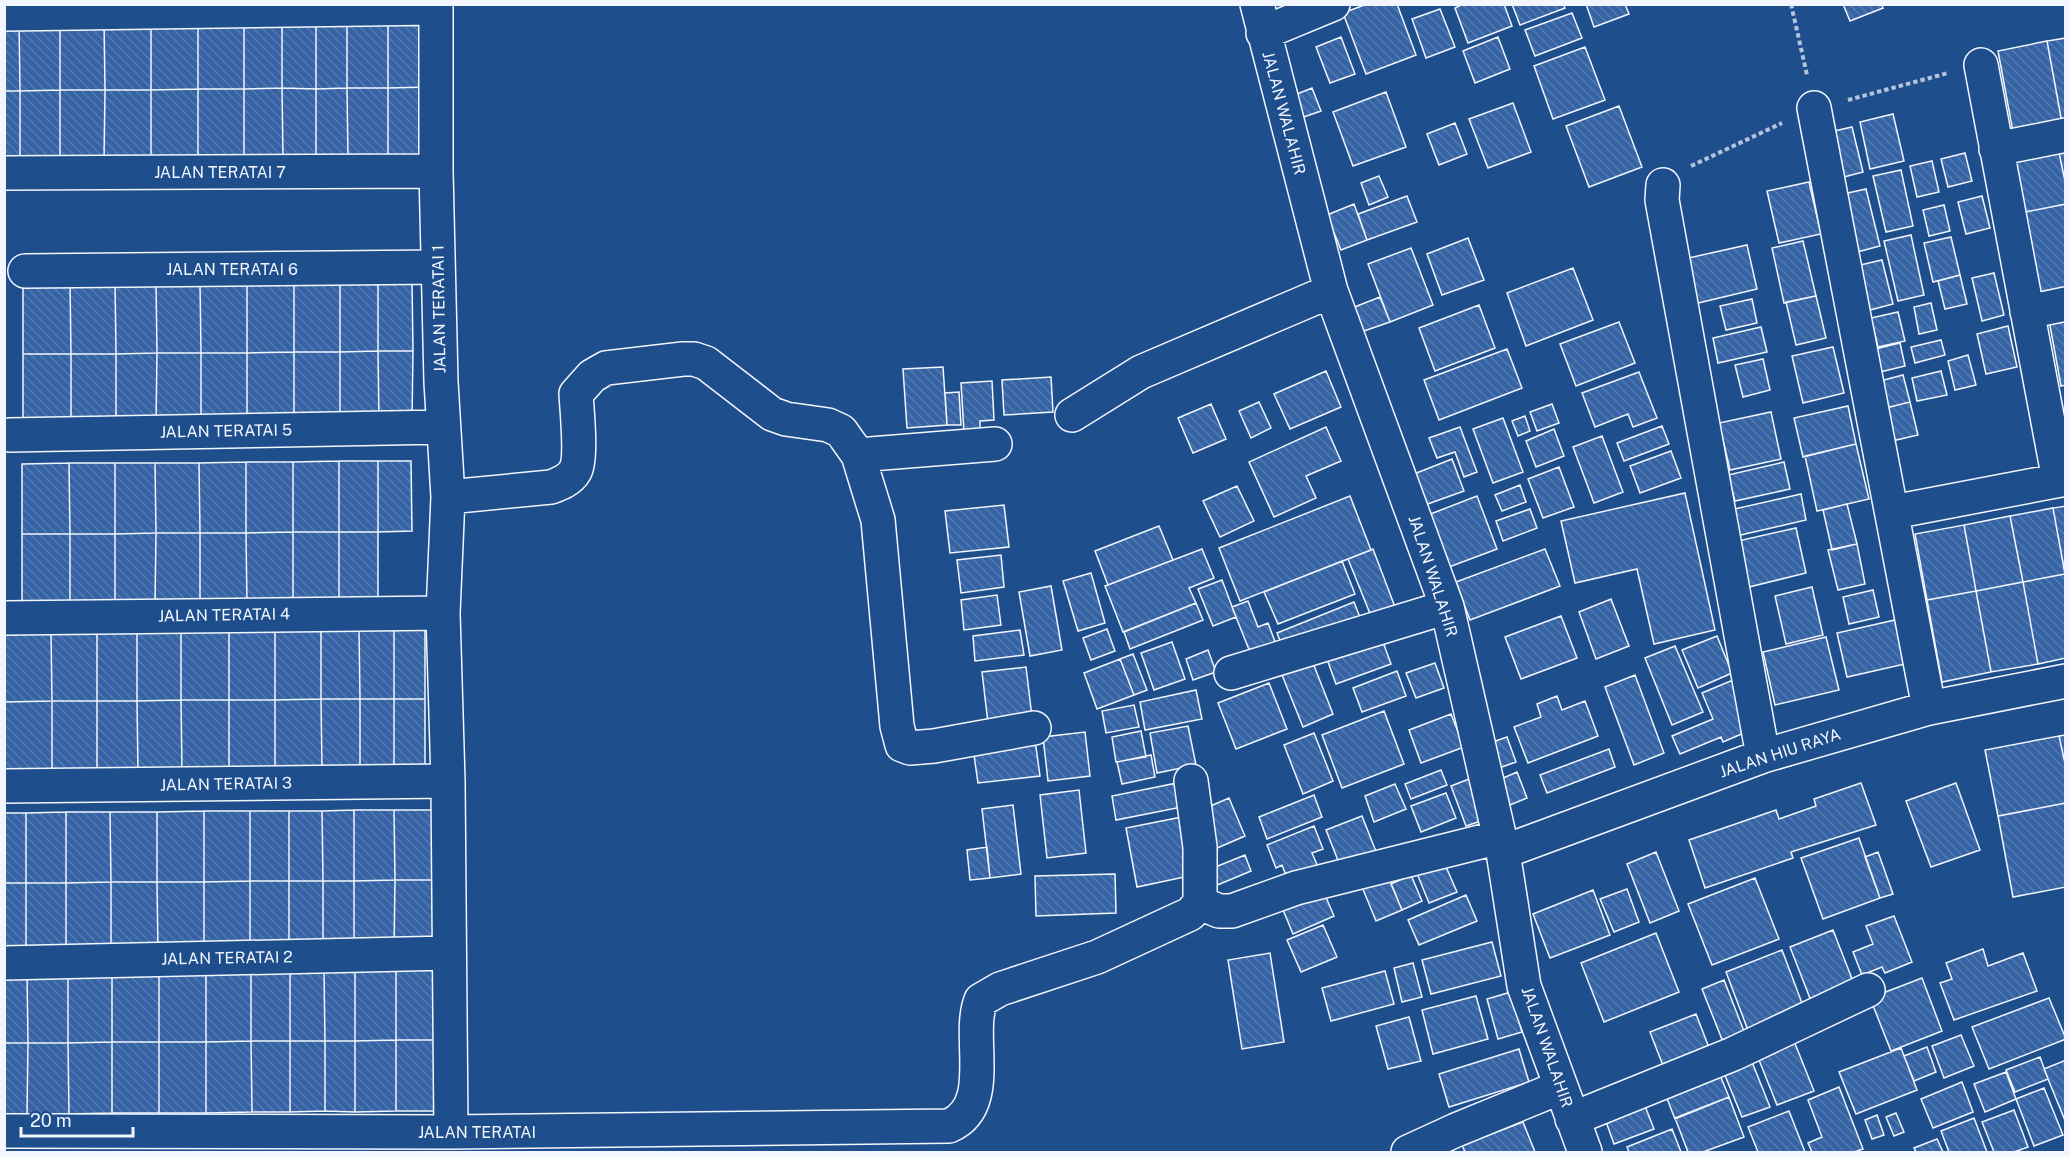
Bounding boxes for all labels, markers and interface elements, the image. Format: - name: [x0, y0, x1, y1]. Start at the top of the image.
- street label: JALAN WALAHIR: [1258, 49, 1310, 177]
- street label: JALAN TERATAI 7: [154, 163, 286, 182]
- street label: JALAN TERATAI 1: [428, 245, 450, 373]
- street label: JALAN TERATAI 6: [166, 260, 298, 279]
- street label: JALAN TERATAI 5: [160, 420, 292, 442]
- street label: JALAN WALAHIR: [1404, 513, 1462, 639]
- street label: JALAN TERATAI 4: [158, 604, 290, 626]
- street label: JALAN HIU RAYA: [1717, 724, 1843, 782]
- street label: JALAN TERATAI 3: [160, 773, 292, 795]
- street label: JALAN TERATAI 2: [161, 947, 293, 969]
- street label: JALAN WALAHIR: [1517, 984, 1577, 1110]
- scale bar: [21, 1100, 134, 1138]
- text: 20 m: [30, 1110, 72, 1131]
- street label: JALAN TERATAI: [418, 1123, 536, 1142]

